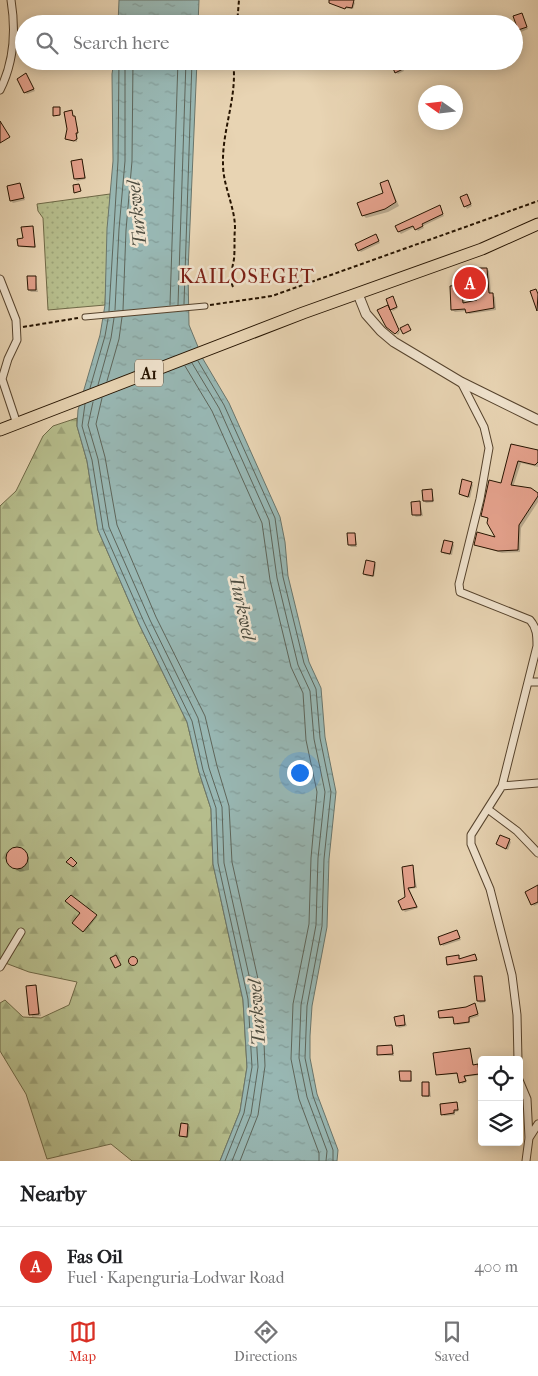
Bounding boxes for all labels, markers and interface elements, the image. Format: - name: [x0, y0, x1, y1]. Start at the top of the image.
- search box: [15, 15, 523, 70]
- icon: search: [33, 29, 61, 57]
- text: Search here: [73, 32, 169, 54]
- north arrow: [418, 85, 463, 130]
- water label: Turkwel: [122, 177, 151, 248]
- pin: A: [454, 264, 486, 302]
- district label: KAILOSEGET: [179, 265, 315, 288]
- road number: A1: [135, 359, 163, 386]
- water label: Turkwel: [224, 573, 260, 644]
- your location: [287, 760, 313, 786]
- water label: Turkwel: [244, 977, 270, 1047]
- map controls: [478, 1056, 523, 1146]
- button: locate: [478, 1056, 523, 1101]
- button: layers: [478, 1101, 523, 1146]
- text: Nearby: [20, 1182, 86, 1206]
- text: Fas Oil: [67, 1246, 123, 1268]
- text: A: [31, 1257, 41, 1276]
- text: 400 m: [474, 1257, 518, 1276]
- text: Fuel · Kapenguria-Lodwar Road: [67, 1268, 284, 1287]
- tab: Map: [69, 1318, 97, 1365]
- tab: Directions: [234, 1318, 297, 1365]
- tab: Saved: [435, 1318, 469, 1365]

